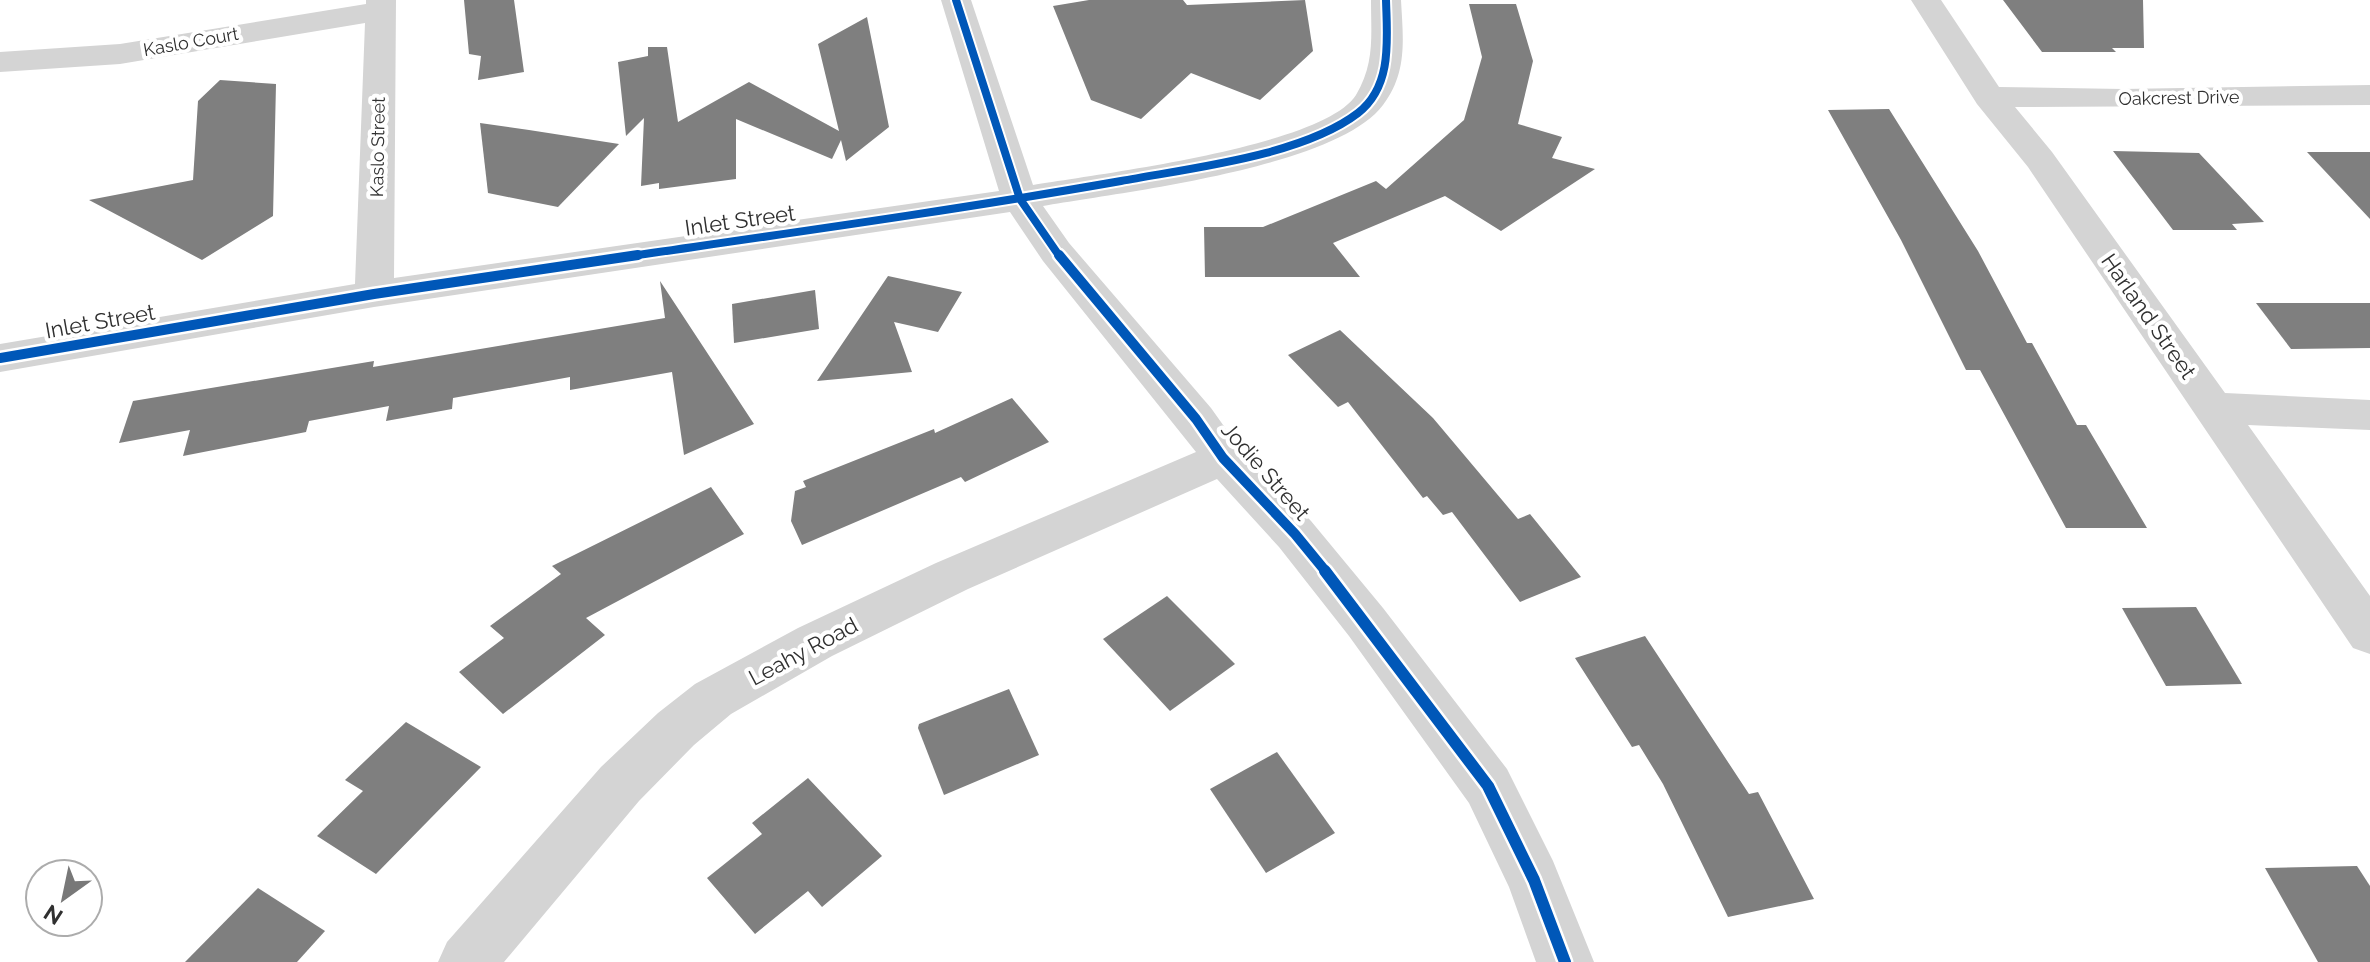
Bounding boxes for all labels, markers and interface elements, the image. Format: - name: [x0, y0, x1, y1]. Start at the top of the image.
- street label: Kaslo Court: [142, 23, 240, 60]
- street label: Oakcrest Drive: [2118, 86, 2240, 109]
- street label: Kaslo Street: [366, 97, 389, 197]
- street label: Inlet Street: [683, 199, 797, 241]
- street label: Harland Street: [2096, 248, 2202, 384]
- street label: Inlet Street: [43, 298, 158, 343]
- street label: Jodie Street: [1216, 417, 1316, 526]
- street label: Leahy Road: [744, 611, 862, 691]
- north arrow: [24, 858, 104, 938]
- text: N: [39, 899, 67, 930]

